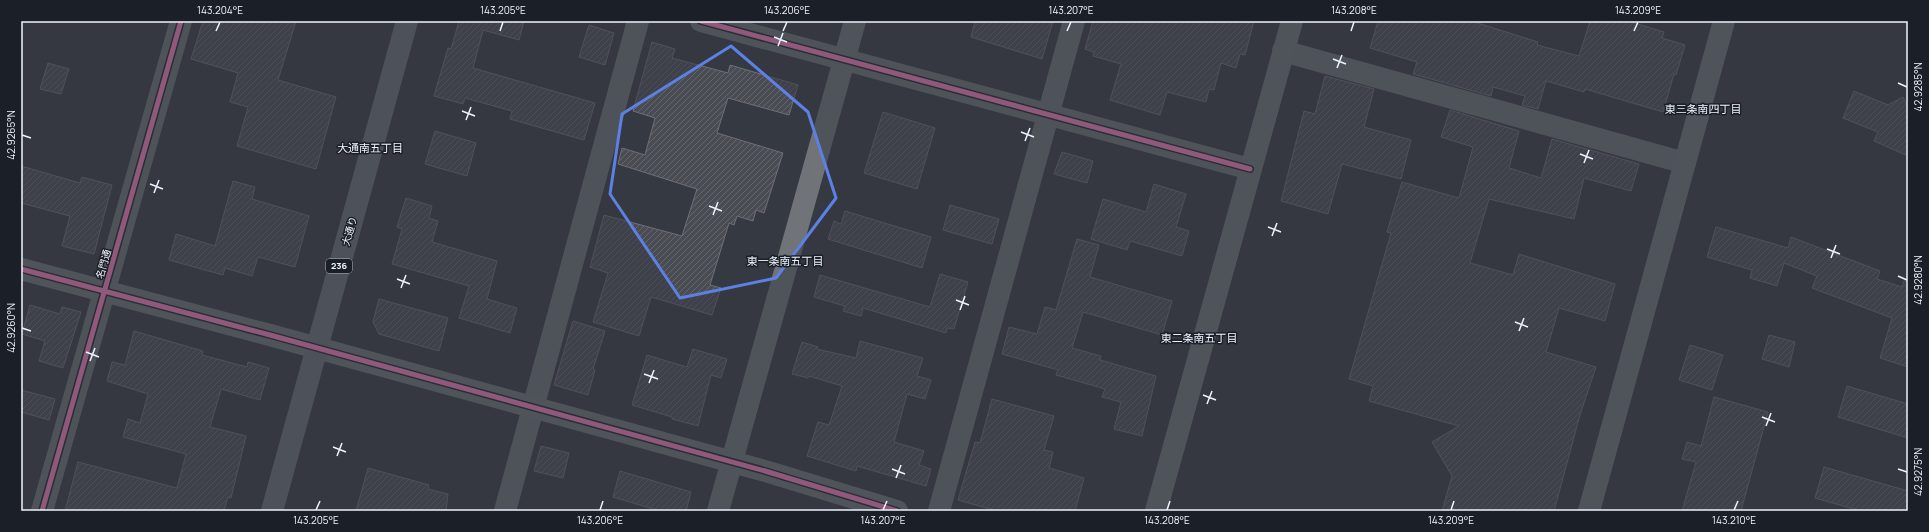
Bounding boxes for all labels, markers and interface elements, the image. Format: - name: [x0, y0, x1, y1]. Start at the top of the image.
- text: 143.204°E: [197, 3, 243, 17]
- text: 143.205°E: [480, 3, 526, 17]
- text: 143.206°E: [764, 3, 810, 17]
- text: 143.207°E: [1049, 3, 1094, 17]
- text: 143.208°E: [1331, 3, 1377, 17]
- text: 143.209°E: [1615, 3, 1661, 17]
- text: 42.9285°N: [1911, 62, 1925, 111]
- district label: 東三条南四丁目: [1665, 101, 1742, 116]
- text: 42.9265°N: [4, 110, 18, 160]
- district label: 大通南五丁目: [337, 140, 403, 155]
- street label: 大通り: [338, 215, 360, 247]
- street label: 名門通: [92, 248, 114, 280]
- district label: 東一条南五丁目: [747, 253, 824, 268]
- text: 42.9280°N: [1911, 255, 1925, 305]
- road number: 236: [326, 259, 352, 273]
- text: 42.9260°N: [4, 303, 18, 353]
- district label: 東二条南五丁目: [1161, 330, 1238, 345]
- text: 42.9275°N: [1911, 448, 1925, 496]
- text: 143.205°E: [293, 513, 339, 527]
- text: 143.206°E: [577, 513, 623, 527]
- text: 143.207°E: [861, 513, 906, 527]
- text: 143.208°E: [1144, 513, 1190, 527]
- text: 143.209°E: [1428, 513, 1474, 527]
- text: 143.210°E: [1712, 513, 1756, 527]

